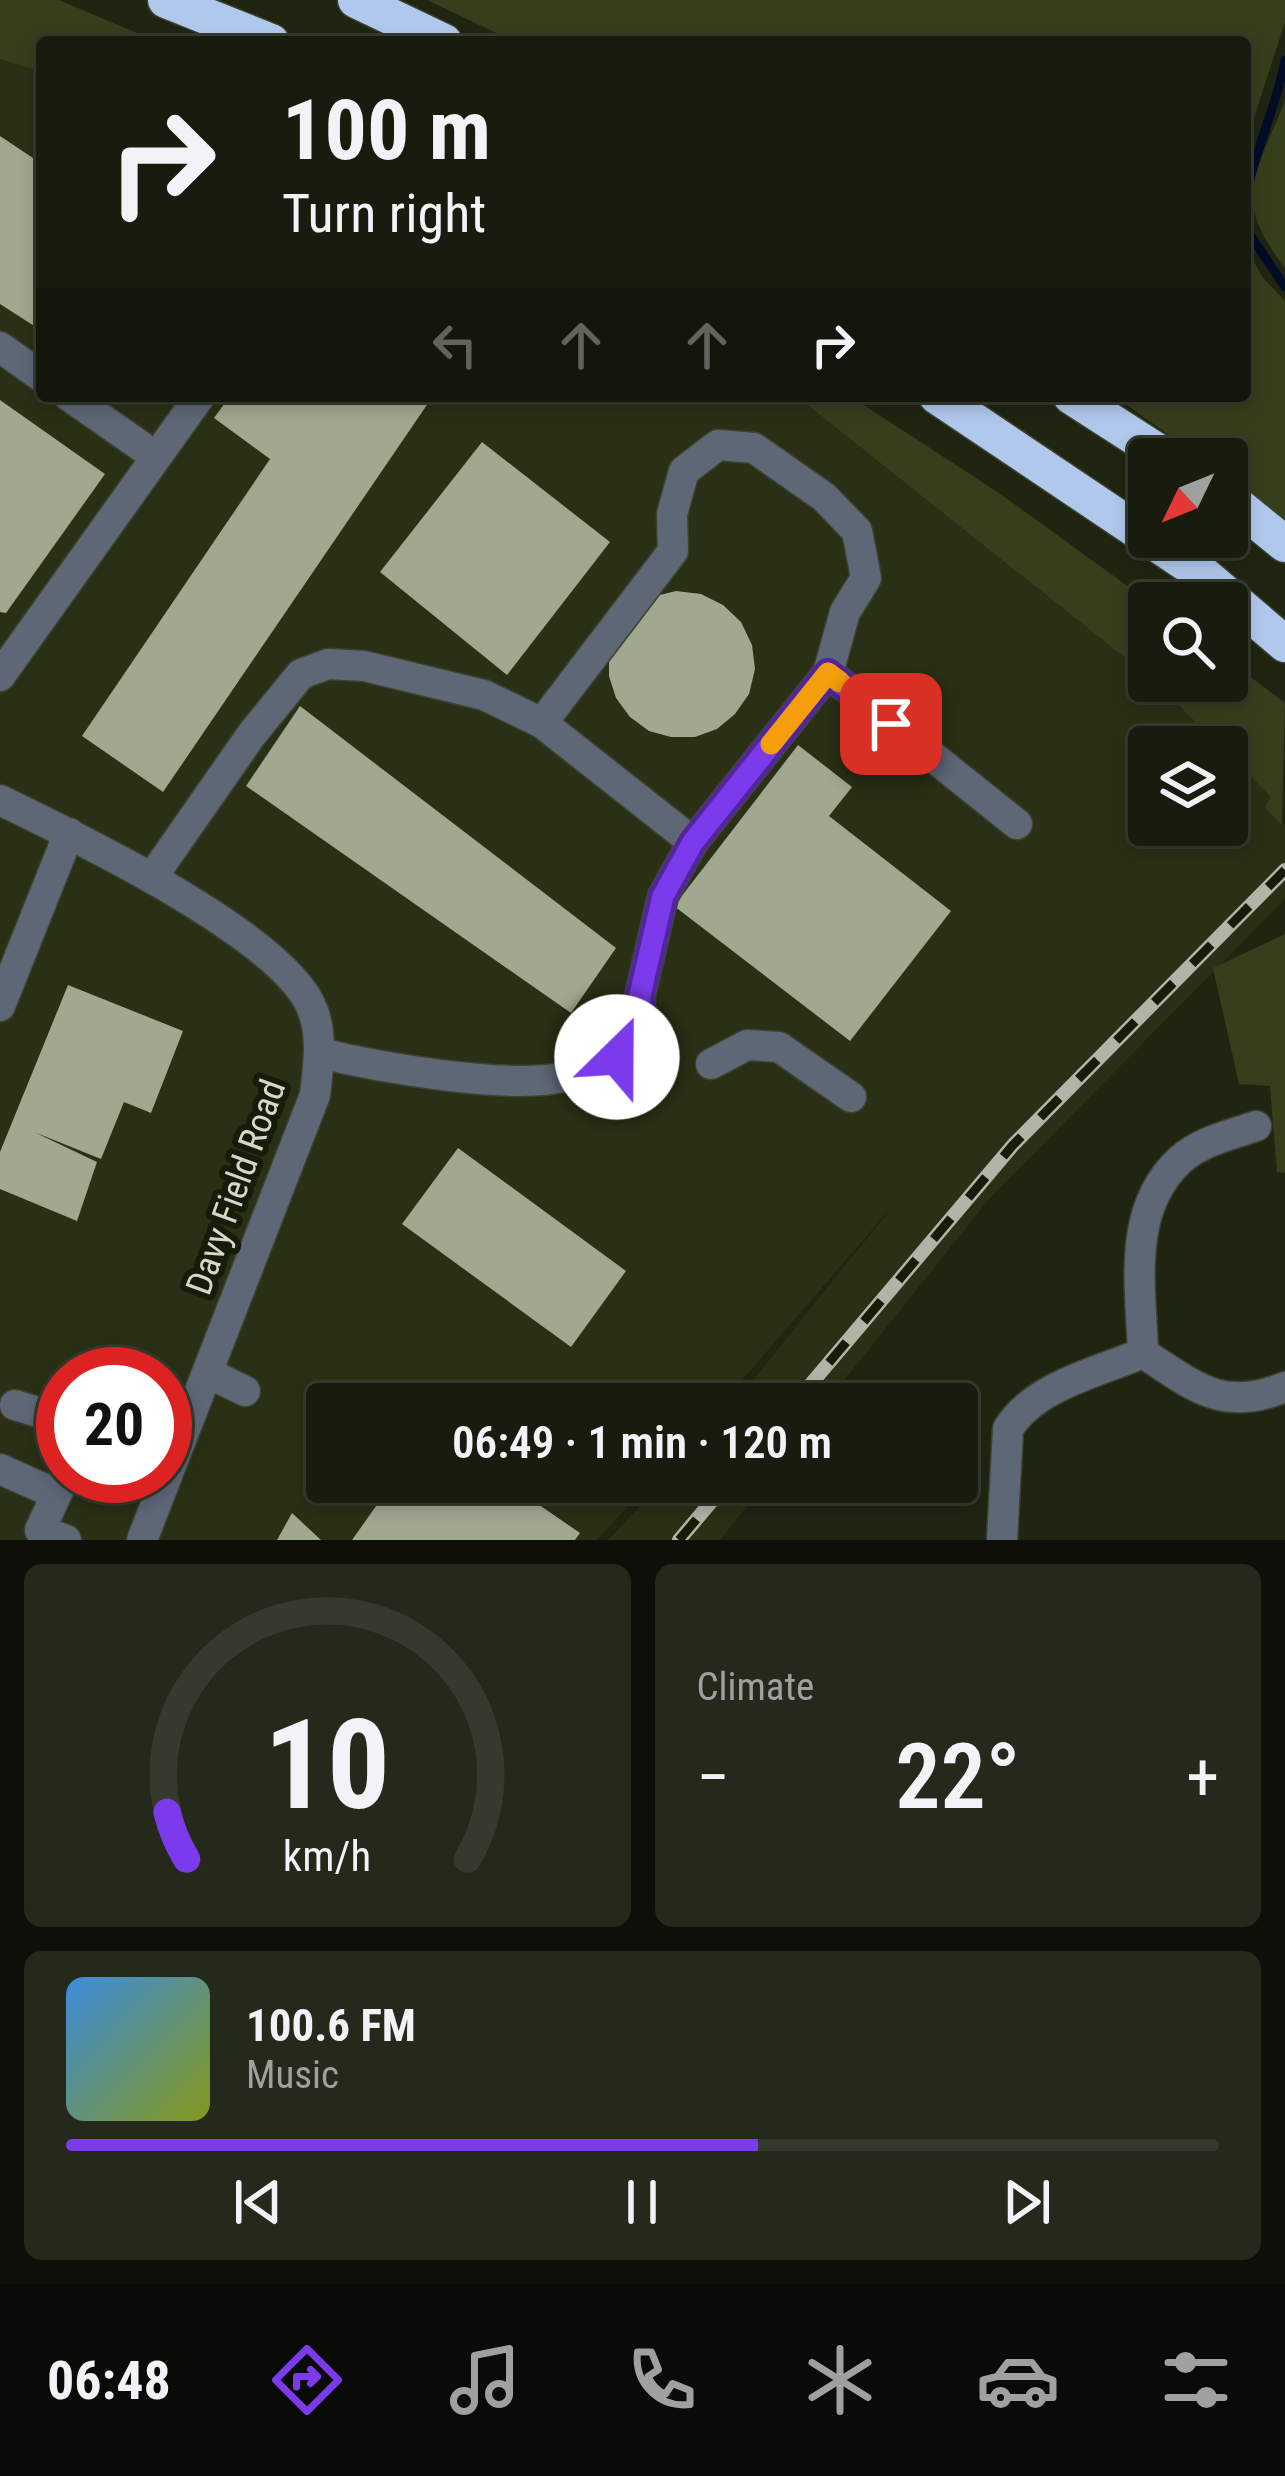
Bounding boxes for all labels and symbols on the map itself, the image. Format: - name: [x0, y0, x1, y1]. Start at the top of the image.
- north arrow: [1128, 438, 1248, 558]
- pin: [840, 673, 942, 775]
- position arrow: [554, 994, 680, 1120]
- street label: Davy Field Road: [178, 1074, 294, 1300]
- speed limit sign: 20: [36, 1347, 192, 1503]

